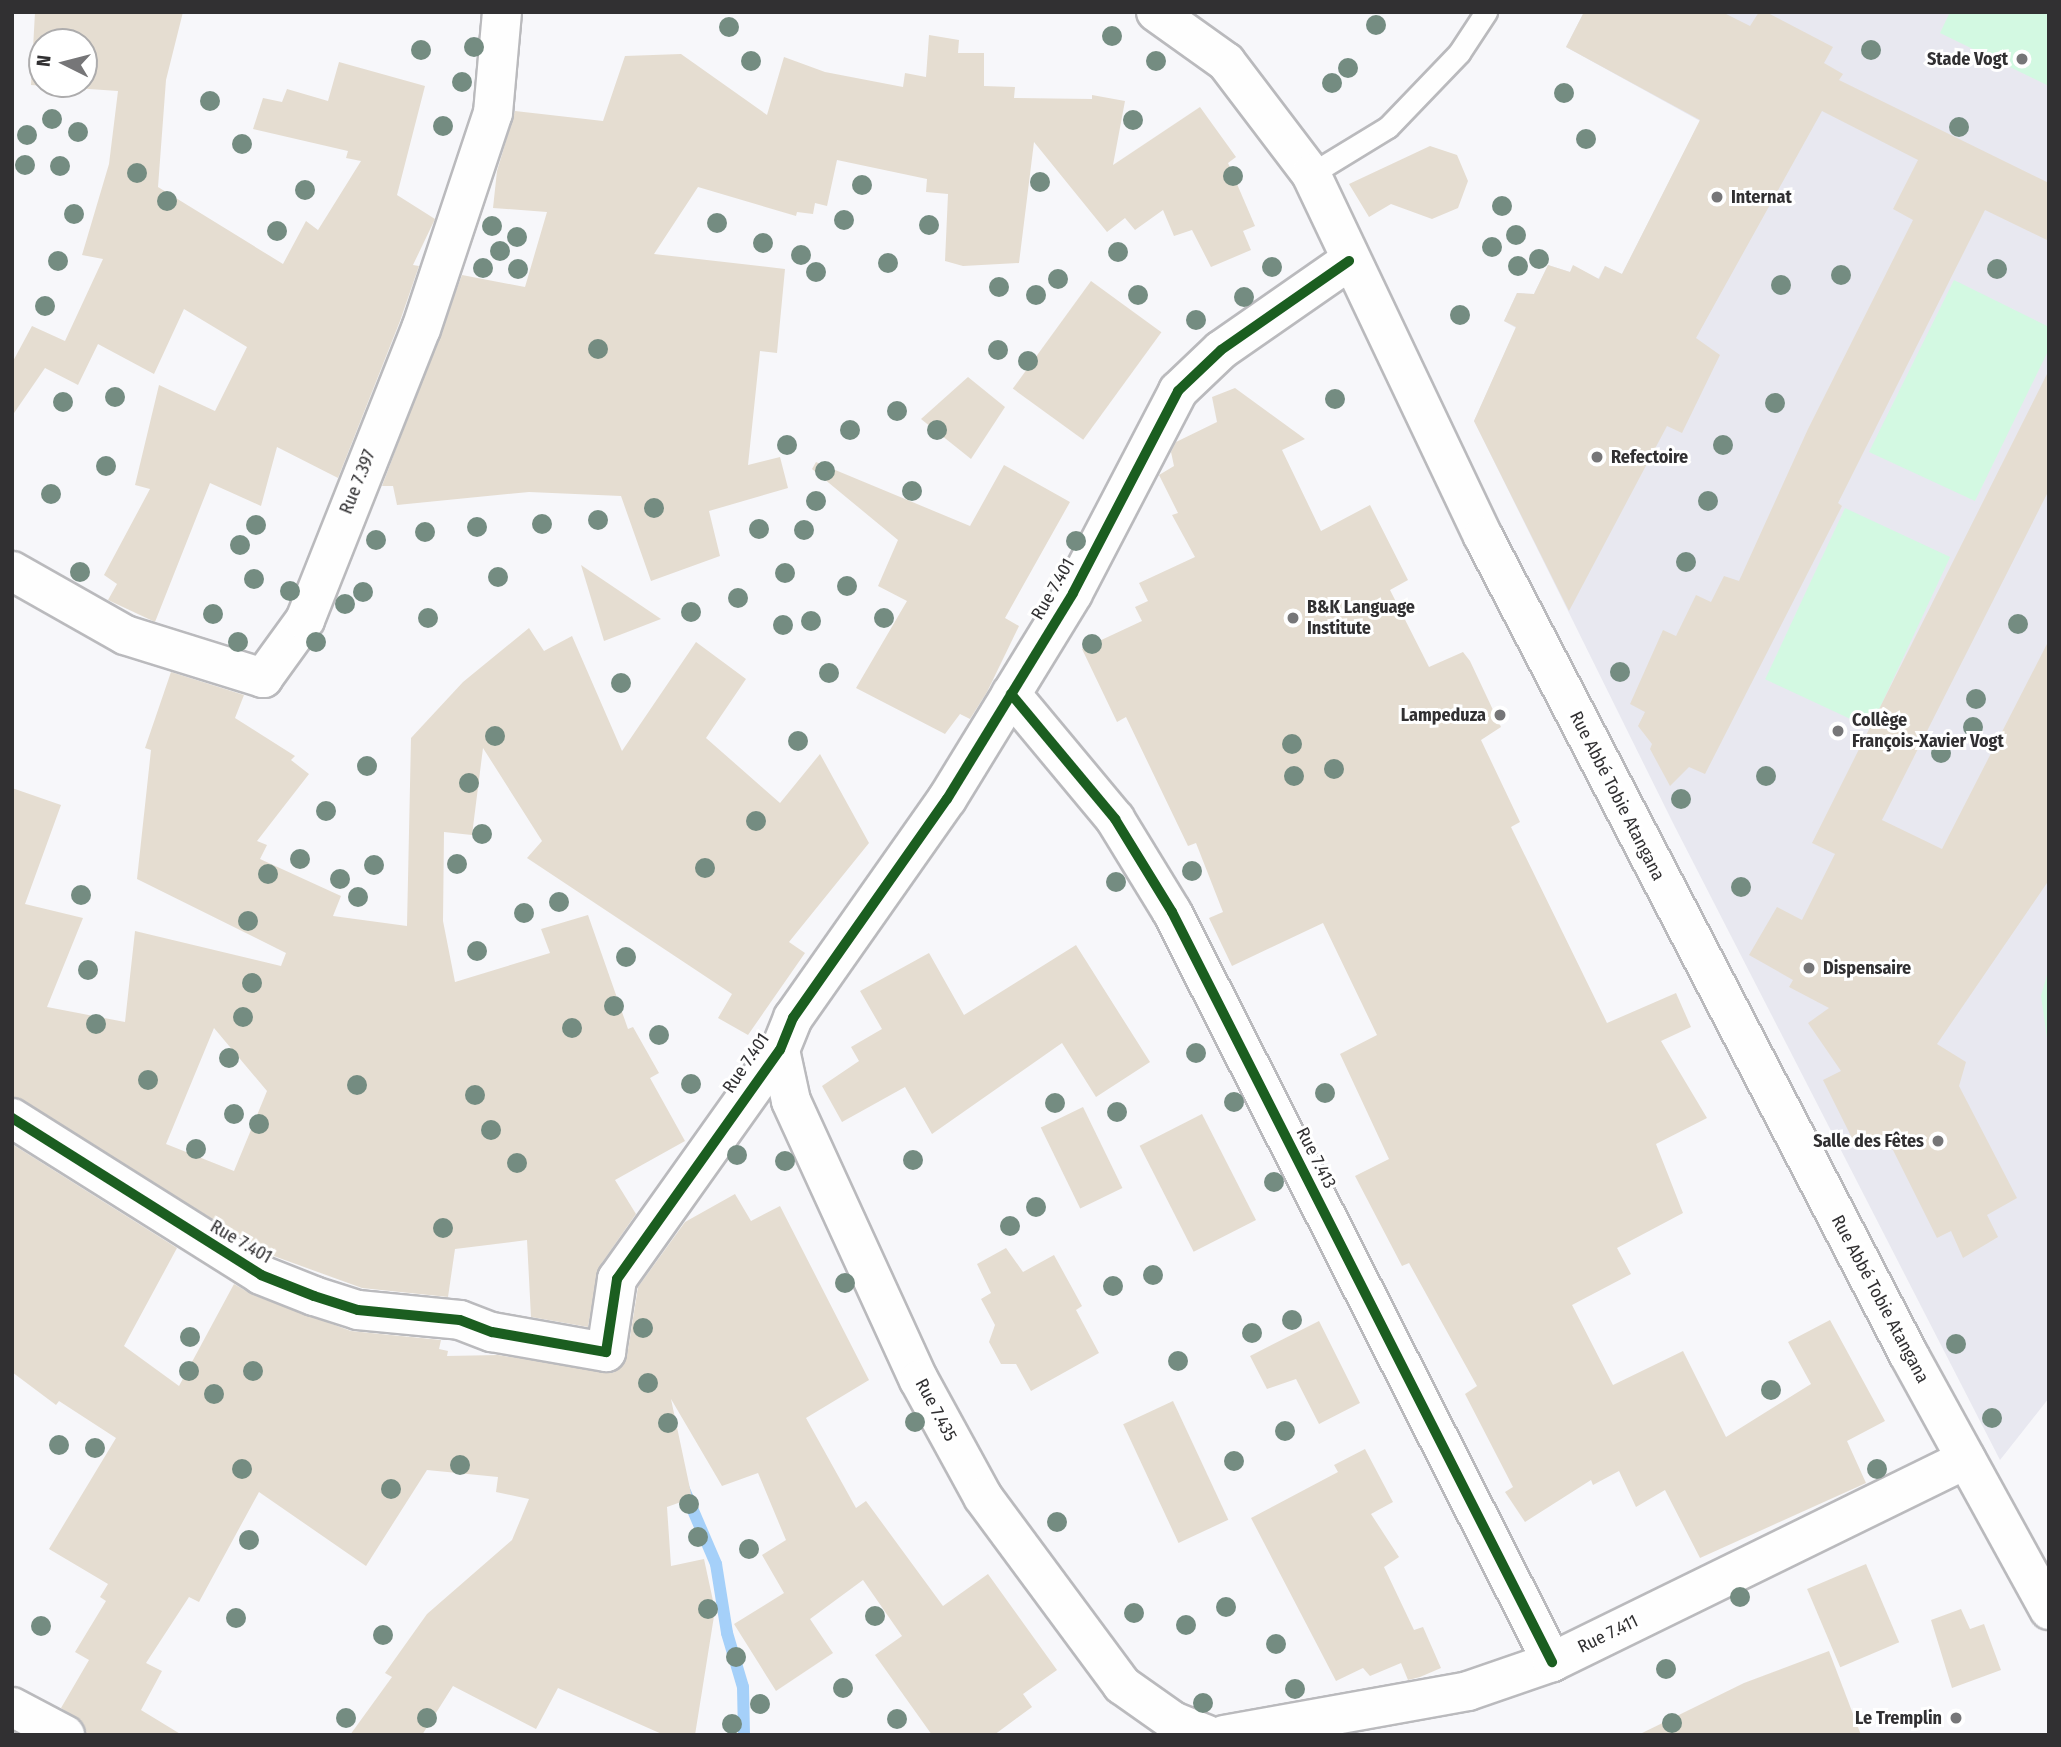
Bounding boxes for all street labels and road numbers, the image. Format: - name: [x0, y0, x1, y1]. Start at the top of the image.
- street label: Rue 7.397: [335, 447, 381, 517]
- street label: Rue 7.401: [1027, 554, 1079, 624]
- street label: Rue Abbé Tobie Atangana: [1565, 708, 1669, 884]
- street label: Rue 7.401: [718, 1029, 774, 1097]
- street label: Rue 7.413: [1291, 1124, 1341, 1192]
- street label: Rue Abbé Tobie Atangana: [1827, 1211, 1933, 1387]
- street label: Rue 7.401: [206, 1216, 276, 1268]
- street label: Rue 7.435: [911, 1375, 961, 1445]
- street label: Rue 7.411: [1574, 1610, 1642, 1658]

